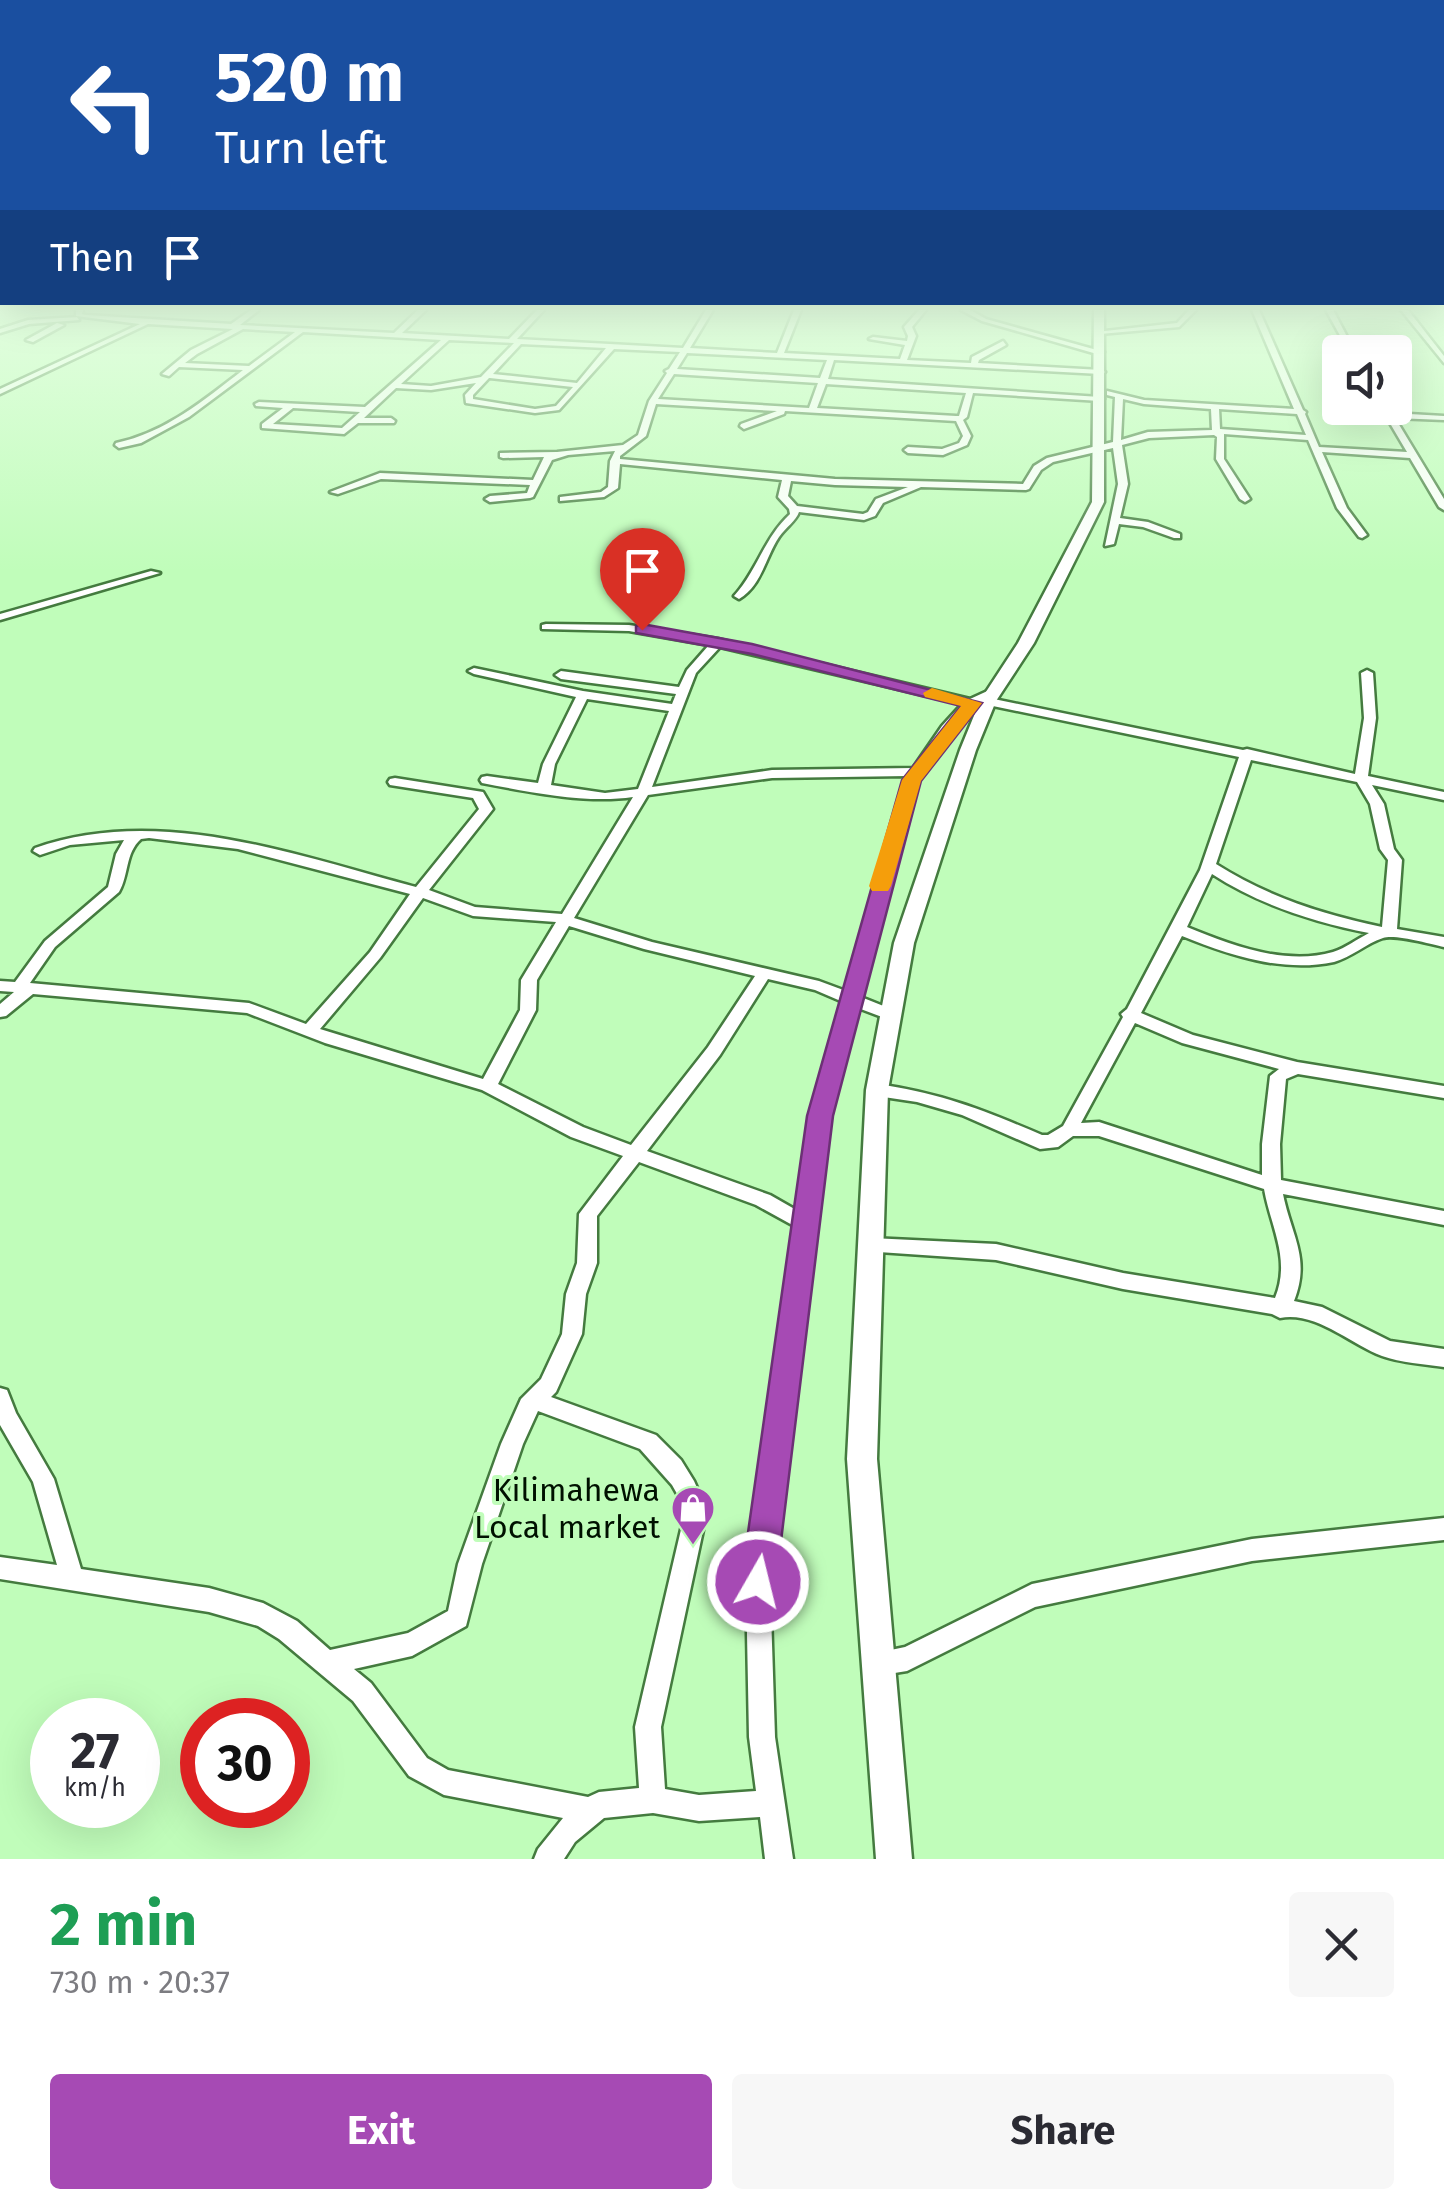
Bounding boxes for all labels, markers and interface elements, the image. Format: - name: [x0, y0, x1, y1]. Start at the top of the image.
- text: 520 m: [215, 36, 404, 120]
- icon: left: [50, 40, 180, 170]
- text: Turn left: [215, 121, 387, 175]
- icon: arrive: [155, 230, 210, 285]
- text: Then: [50, 235, 135, 281]
- map controls: [1322, 335, 1412, 425]
- button: sound: [1322, 335, 1412, 425]
- pin: [600, 528, 685, 631]
- icon: arrive: [615, 543, 670, 598]
- place label: Kilimahewa Local market: [474, 1471, 660, 1546]
- shop icon: Kilimahewa Local market: [670, 1485, 716, 1546]
- position arrow: [706, 1530, 810, 1634]
- speed limit sign: 30: [180, 1698, 310, 1828]
- text: 27: [71, 1721, 119, 1781]
- text: km/h: [64, 1773, 126, 1803]
- text: 2 min: [50, 1889, 197, 1961]
- button: close: [1289, 1892, 1394, 1997]
- text: 730 m · 20:37: [50, 1963, 230, 2001]
- button: Exit: [50, 2074, 712, 2189]
- button: Share: [732, 2074, 1394, 2189]

